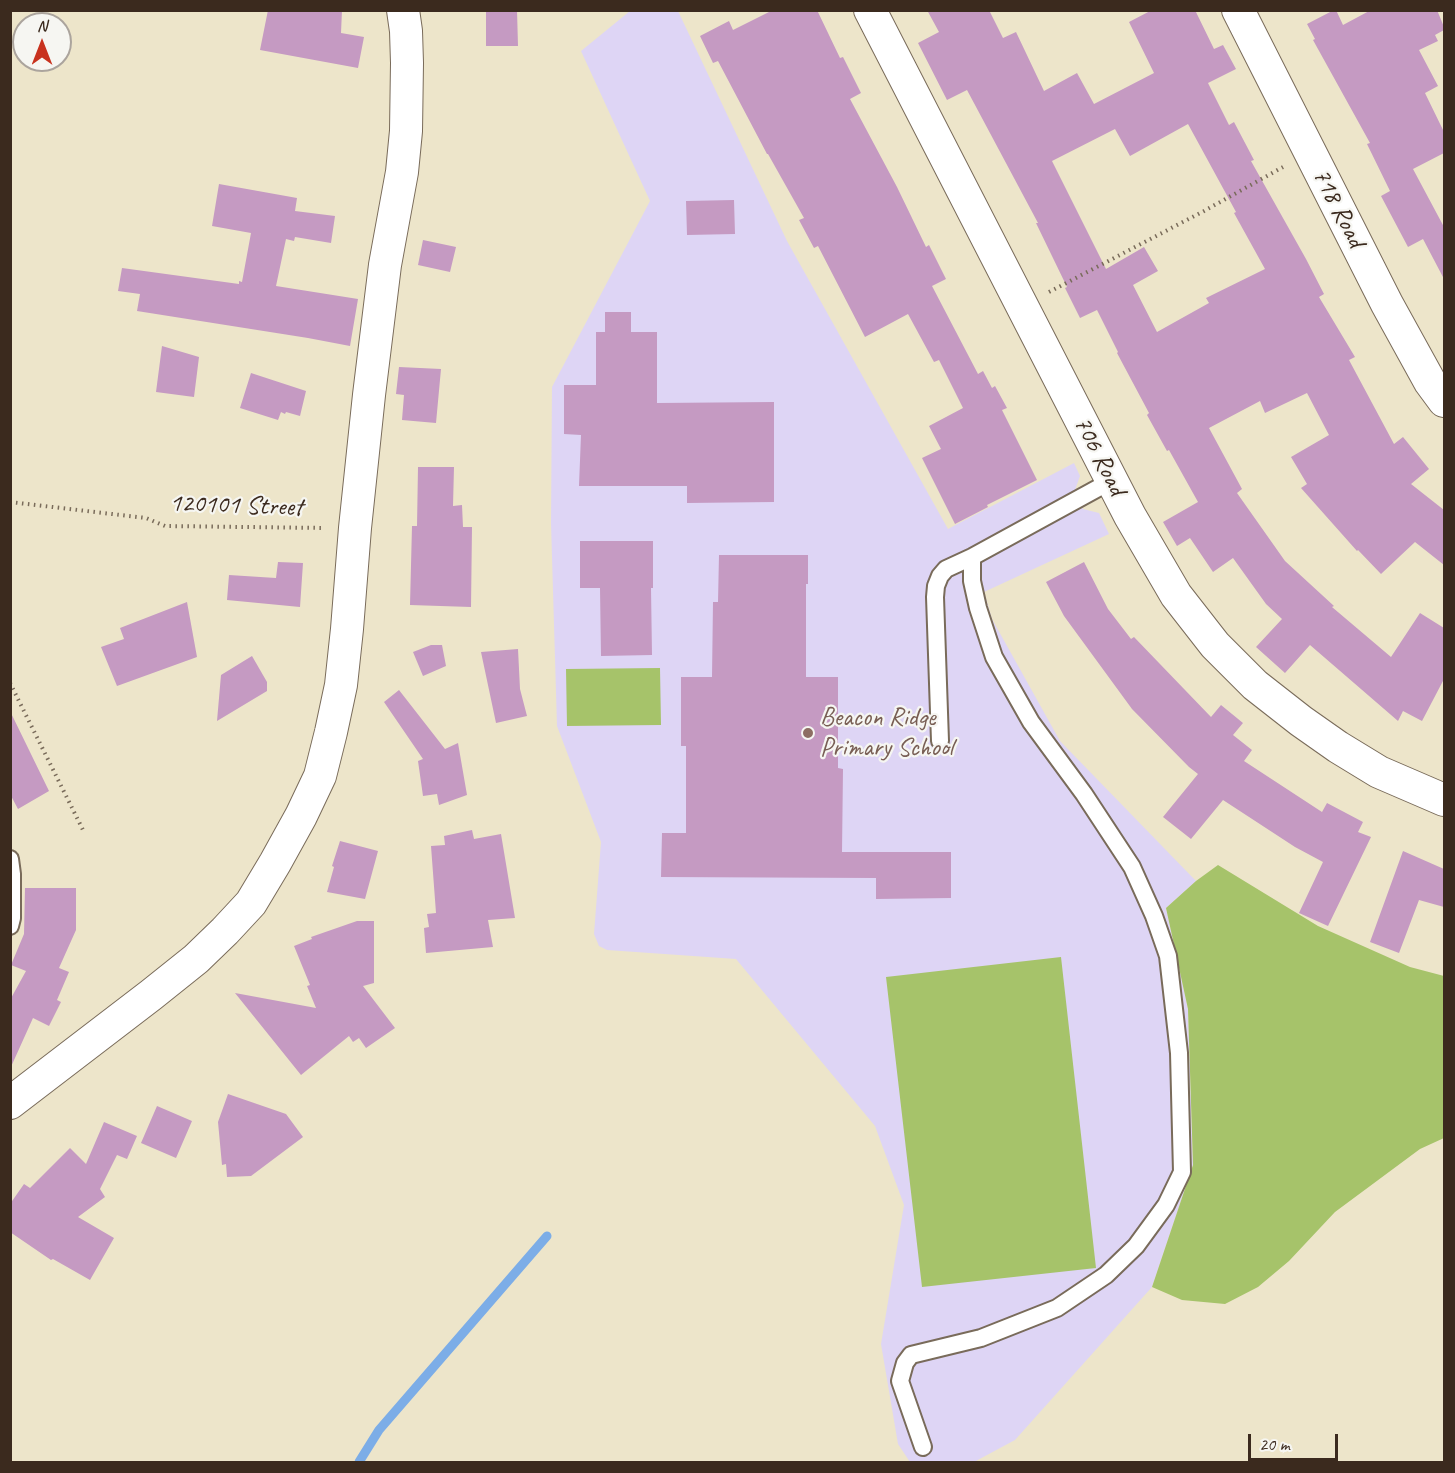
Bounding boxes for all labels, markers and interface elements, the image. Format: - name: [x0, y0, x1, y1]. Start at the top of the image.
- north arrow: [12, 12, 72, 72]
- text: N: [37, 16, 47, 36]
- street label: 718 Road: [1305, 163, 1371, 253]
- street label: 706 Road: [1066, 411, 1132, 501]
- street label: 120101 Street: [169, 488, 303, 524]
- place label: Beacon Ridge Primary School: [820, 702, 953, 764]
- marker: Beacon Ridge Primary School: [801, 726, 815, 740]
- scale bar: [1251, 1422, 1341, 1460]
- text: 20 m: [1259, 1433, 1290, 1455]

